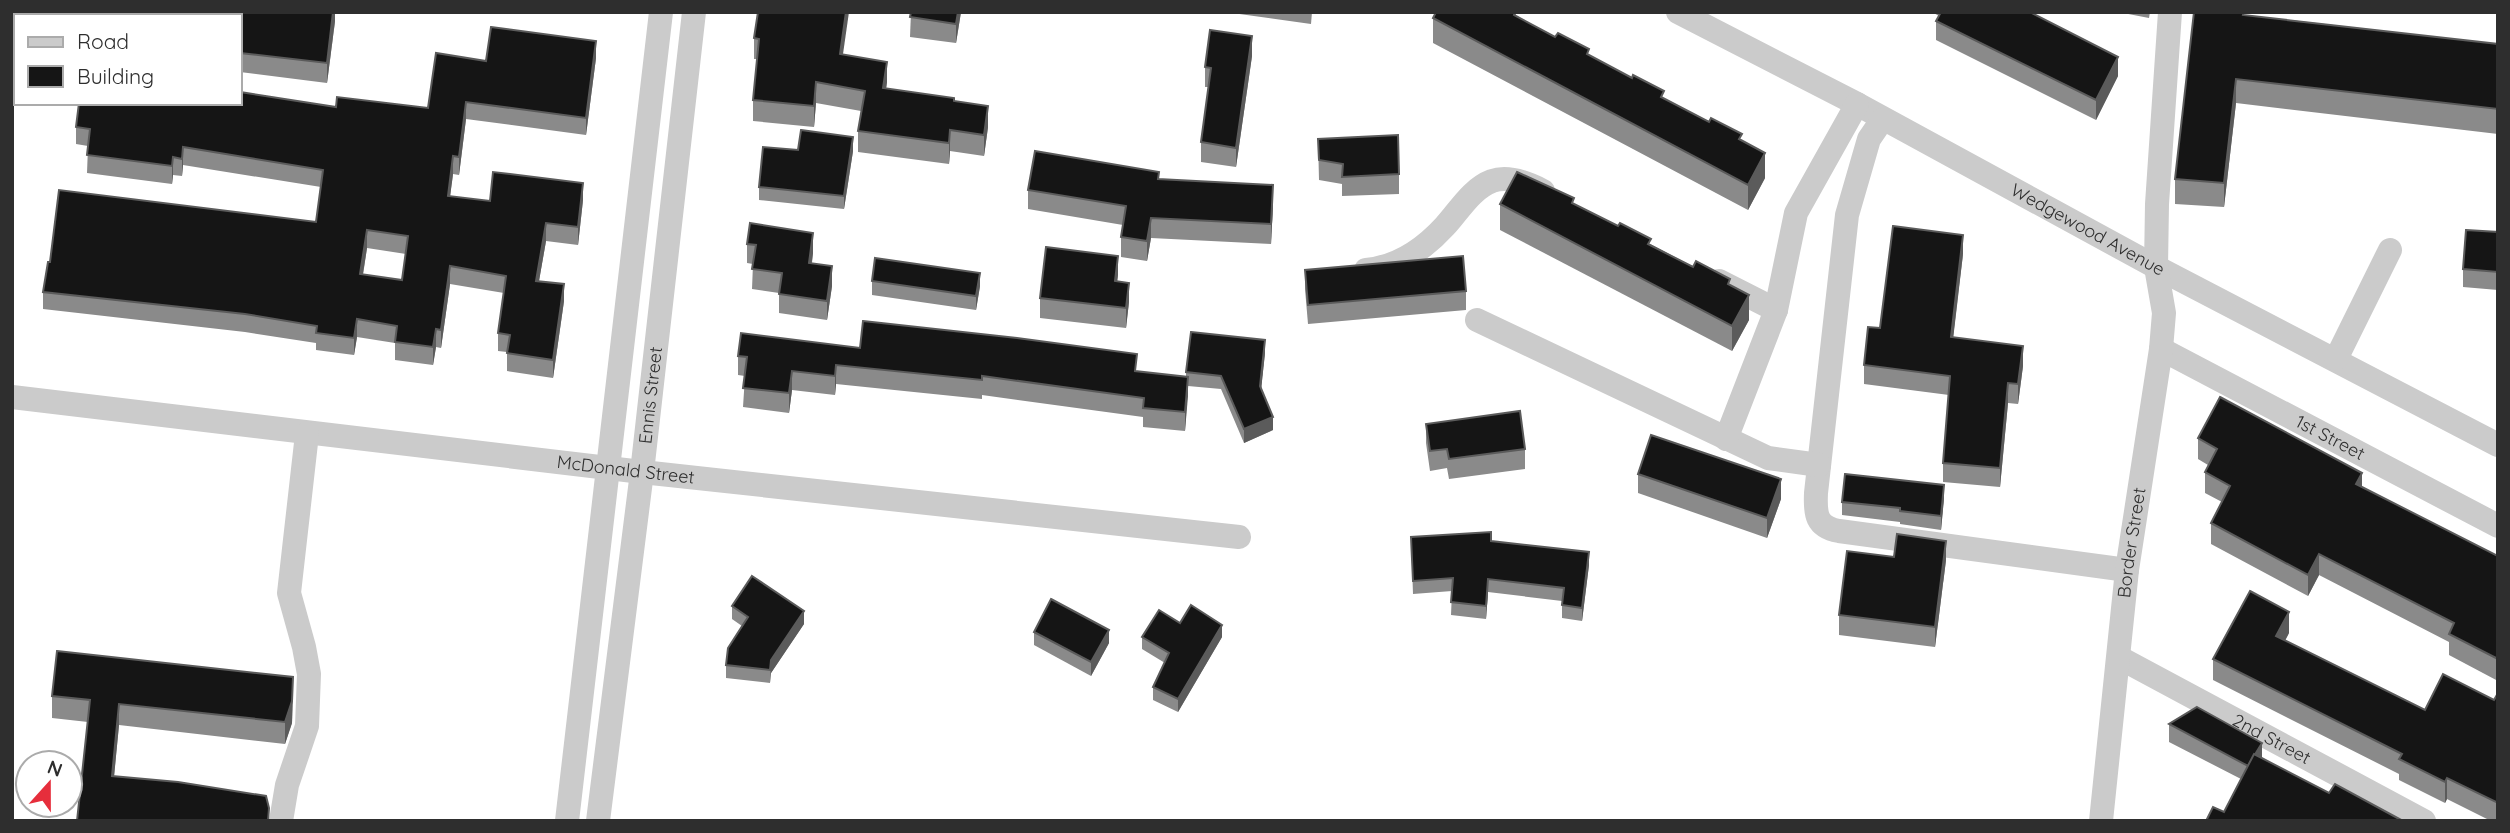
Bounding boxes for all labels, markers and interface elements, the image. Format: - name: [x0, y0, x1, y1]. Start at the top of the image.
- legend: [14, 14, 242, 105]
- text: Road: [77, 28, 129, 54]
- text: Building: [77, 63, 154, 89]
- street label: Wedgewood Avenue: [2007, 178, 2169, 281]
- street label: Ennis Street: [633, 345, 667, 445]
- street label: 1st Street: [2292, 410, 2369, 465]
- street label: McDonald Street: [556, 450, 696, 489]
- street label: Border Street: [2112, 486, 2151, 599]
- street label: 2nd Street: [2229, 709, 2315, 769]
- north arrow: [14, 749, 84, 819]
- text: N: [44, 754, 66, 782]

